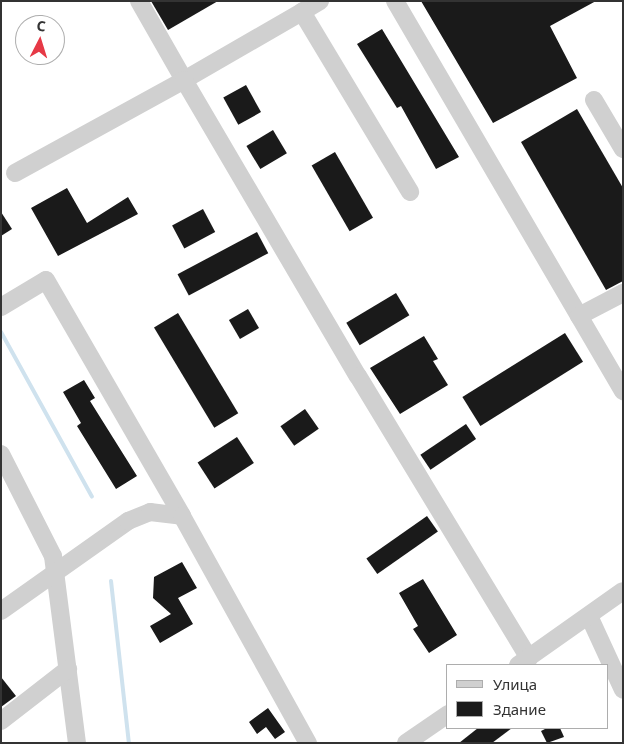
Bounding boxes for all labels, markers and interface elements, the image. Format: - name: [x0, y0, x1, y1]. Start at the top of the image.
- north arrow: [15, 15, 65, 65]
- text: С: [36, 16, 47, 35]
- legend: [446, 664, 609, 729]
- text: Улица: [493, 674, 537, 694]
- text: Здание: [493, 699, 546, 719]

